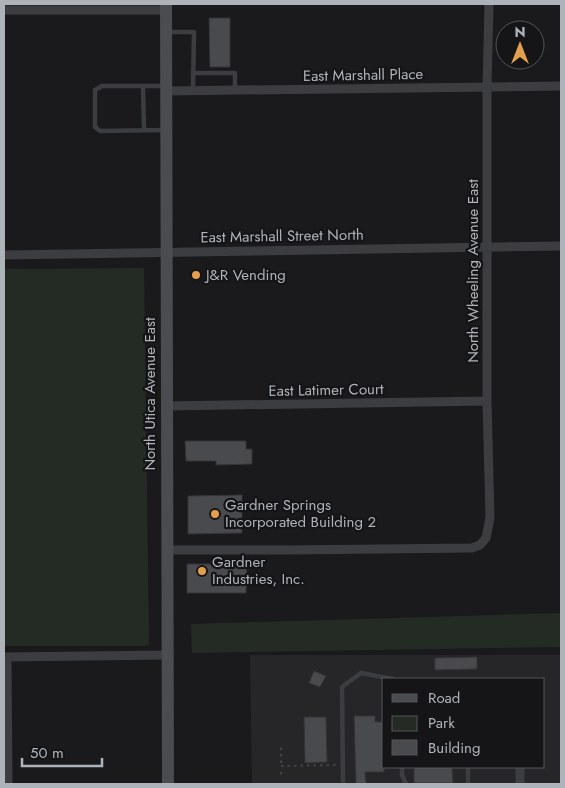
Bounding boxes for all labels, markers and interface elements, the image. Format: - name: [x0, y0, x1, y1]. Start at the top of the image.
- north arrow: [495, 20, 545, 70]
- text: N: [514, 22, 526, 42]
- street label: East Marshall Place: [303, 63, 424, 87]
- street label: North Wheeling Avenue East: [462, 179, 484, 363]
- street label: East Marshall Street North: [200, 224, 364, 248]
- place label: J&R Vending: [204, 264, 286, 286]
- marker: J&R Vending: [190, 269, 202, 281]
- street label: North Utica Avenue East: [139, 317, 161, 471]
- street label: East Latimer Court: [268, 378, 384, 402]
- place label: Gardner Springs Incorporated Building 2: [225, 494, 376, 533]
- marker: Gardner Springs Incorporated Building 2: [209, 508, 221, 520]
- place label: Gardner Industries, Inc.: [212, 551, 305, 590]
- marker: Gardner Industries, Inc.: [196, 565, 208, 577]
- legend: [382, 678, 545, 768]
- text: Road: [428, 687, 460, 709]
- text: Park: [428, 712, 455, 734]
- scale bar: [22, 736, 102, 768]
- text: Building: [428, 737, 480, 759]
- text: 50 m: [30, 742, 64, 764]

